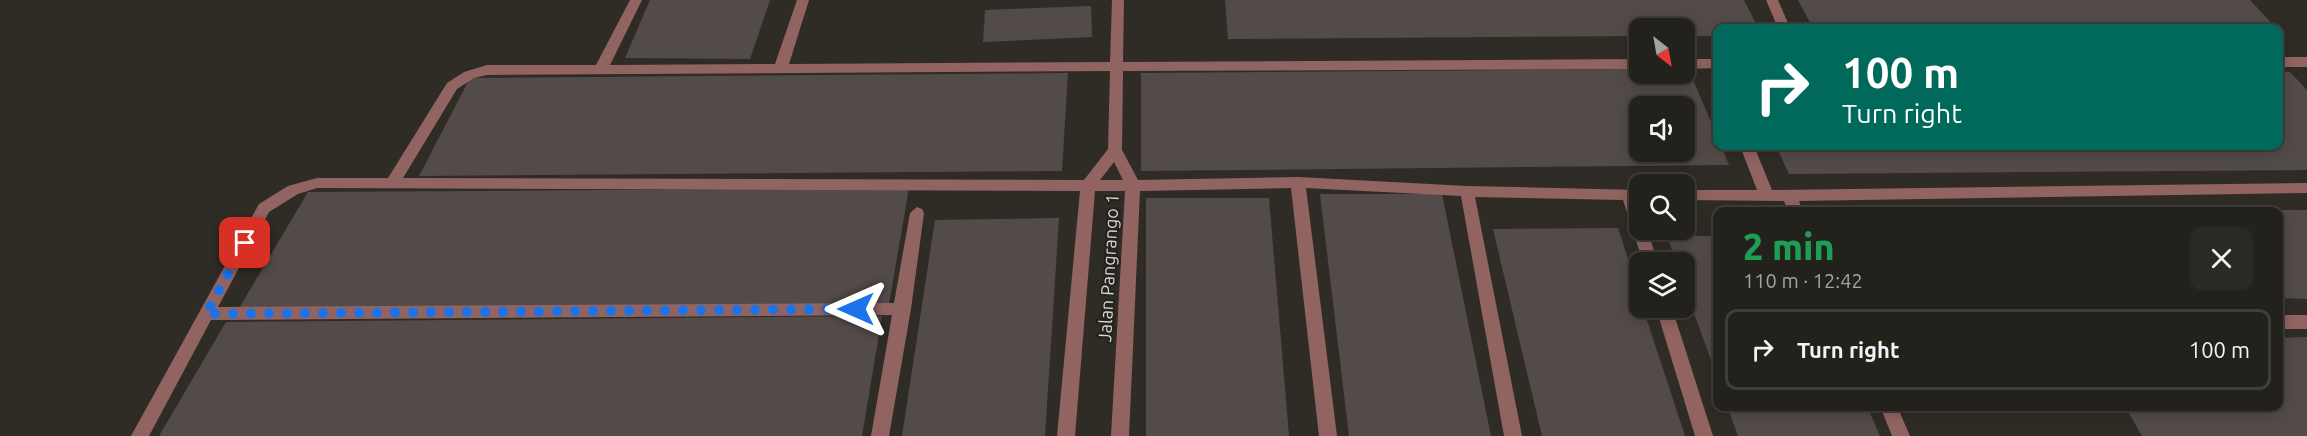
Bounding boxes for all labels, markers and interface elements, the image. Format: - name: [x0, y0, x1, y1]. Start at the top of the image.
- north arrow: [1629, 18, 1695, 84]
- map controls: [1629, 18, 1695, 318]
- icon: right: [1743, 48, 1821, 126]
- text: 100 m: [1842, 49, 1959, 96]
- button: sound: [1629, 96, 1695, 162]
- text: Turn right: [1842, 98, 1962, 128]
- button: search: [1629, 174, 1695, 240]
- street label: Jalan Pangrango 1: [1094, 193, 1122, 343]
- pin: [219, 217, 270, 268]
- icon: arrive: [228, 226, 261, 259]
- text: 2 min: [1743, 226, 1835, 267]
- button: close: [2190, 227, 2253, 290]
- button: layers: [1629, 252, 1695, 318]
- text: 110 m · 12:42: [1743, 269, 1863, 292]
- position arrow: [824, 277, 888, 341]
- icon: right: [1746, 333, 1779, 366]
- text: Turn right: [1797, 337, 1899, 362]
- text: 100 m: [2189, 337, 2250, 362]

